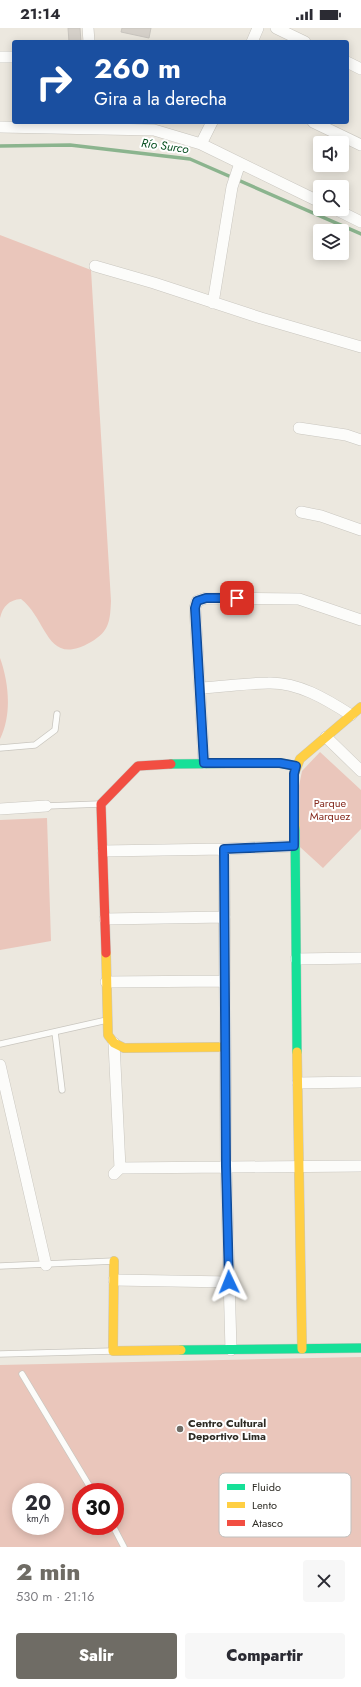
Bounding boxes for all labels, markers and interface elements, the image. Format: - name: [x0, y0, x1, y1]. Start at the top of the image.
- text: 21:14: [20, 3, 60, 25]
- text: 260 m: [94, 48, 181, 89]
- icon: right: [28, 56, 80, 108]
- text: Gira a la derecha: [94, 86, 227, 112]
- water label: Río Surco: [140, 134, 191, 158]
- map controls: [313, 136, 349, 260]
- button: sound: [313, 136, 349, 172]
- button: search: [313, 180, 349, 216]
- button: layers: [313, 224, 349, 260]
- pin: [220, 581, 254, 615]
- icon: arrive: [226, 587, 248, 609]
- park label: Parque Marquez: [310, 795, 350, 824]
- position arrow: [208, 1261, 250, 1303]
- place label: Centro Cultural Deportivo Lima: [188, 1415, 266, 1444]
- marker: Centro Cultural Deportivo Lima: [175, 1424, 185, 1434]
- legend: [219, 1473, 351, 1537]
- text: Fluido: [252, 1479, 281, 1495]
- speed limit sign: 30: [72, 1483, 124, 1535]
- text: 20: [25, 1489, 51, 1518]
- text: Lento: [252, 1497, 277, 1513]
- text: km/h: [27, 1511, 49, 1526]
- text: Atasco: [252, 1515, 283, 1531]
- text: 2 min: [16, 1554, 80, 1589]
- button: close: [303, 1560, 345, 1602]
- text: 530 m · 21:16: [16, 1587, 94, 1606]
- button: Salir: [16, 1633, 177, 1679]
- button: Compartir: [185, 1633, 345, 1679]

